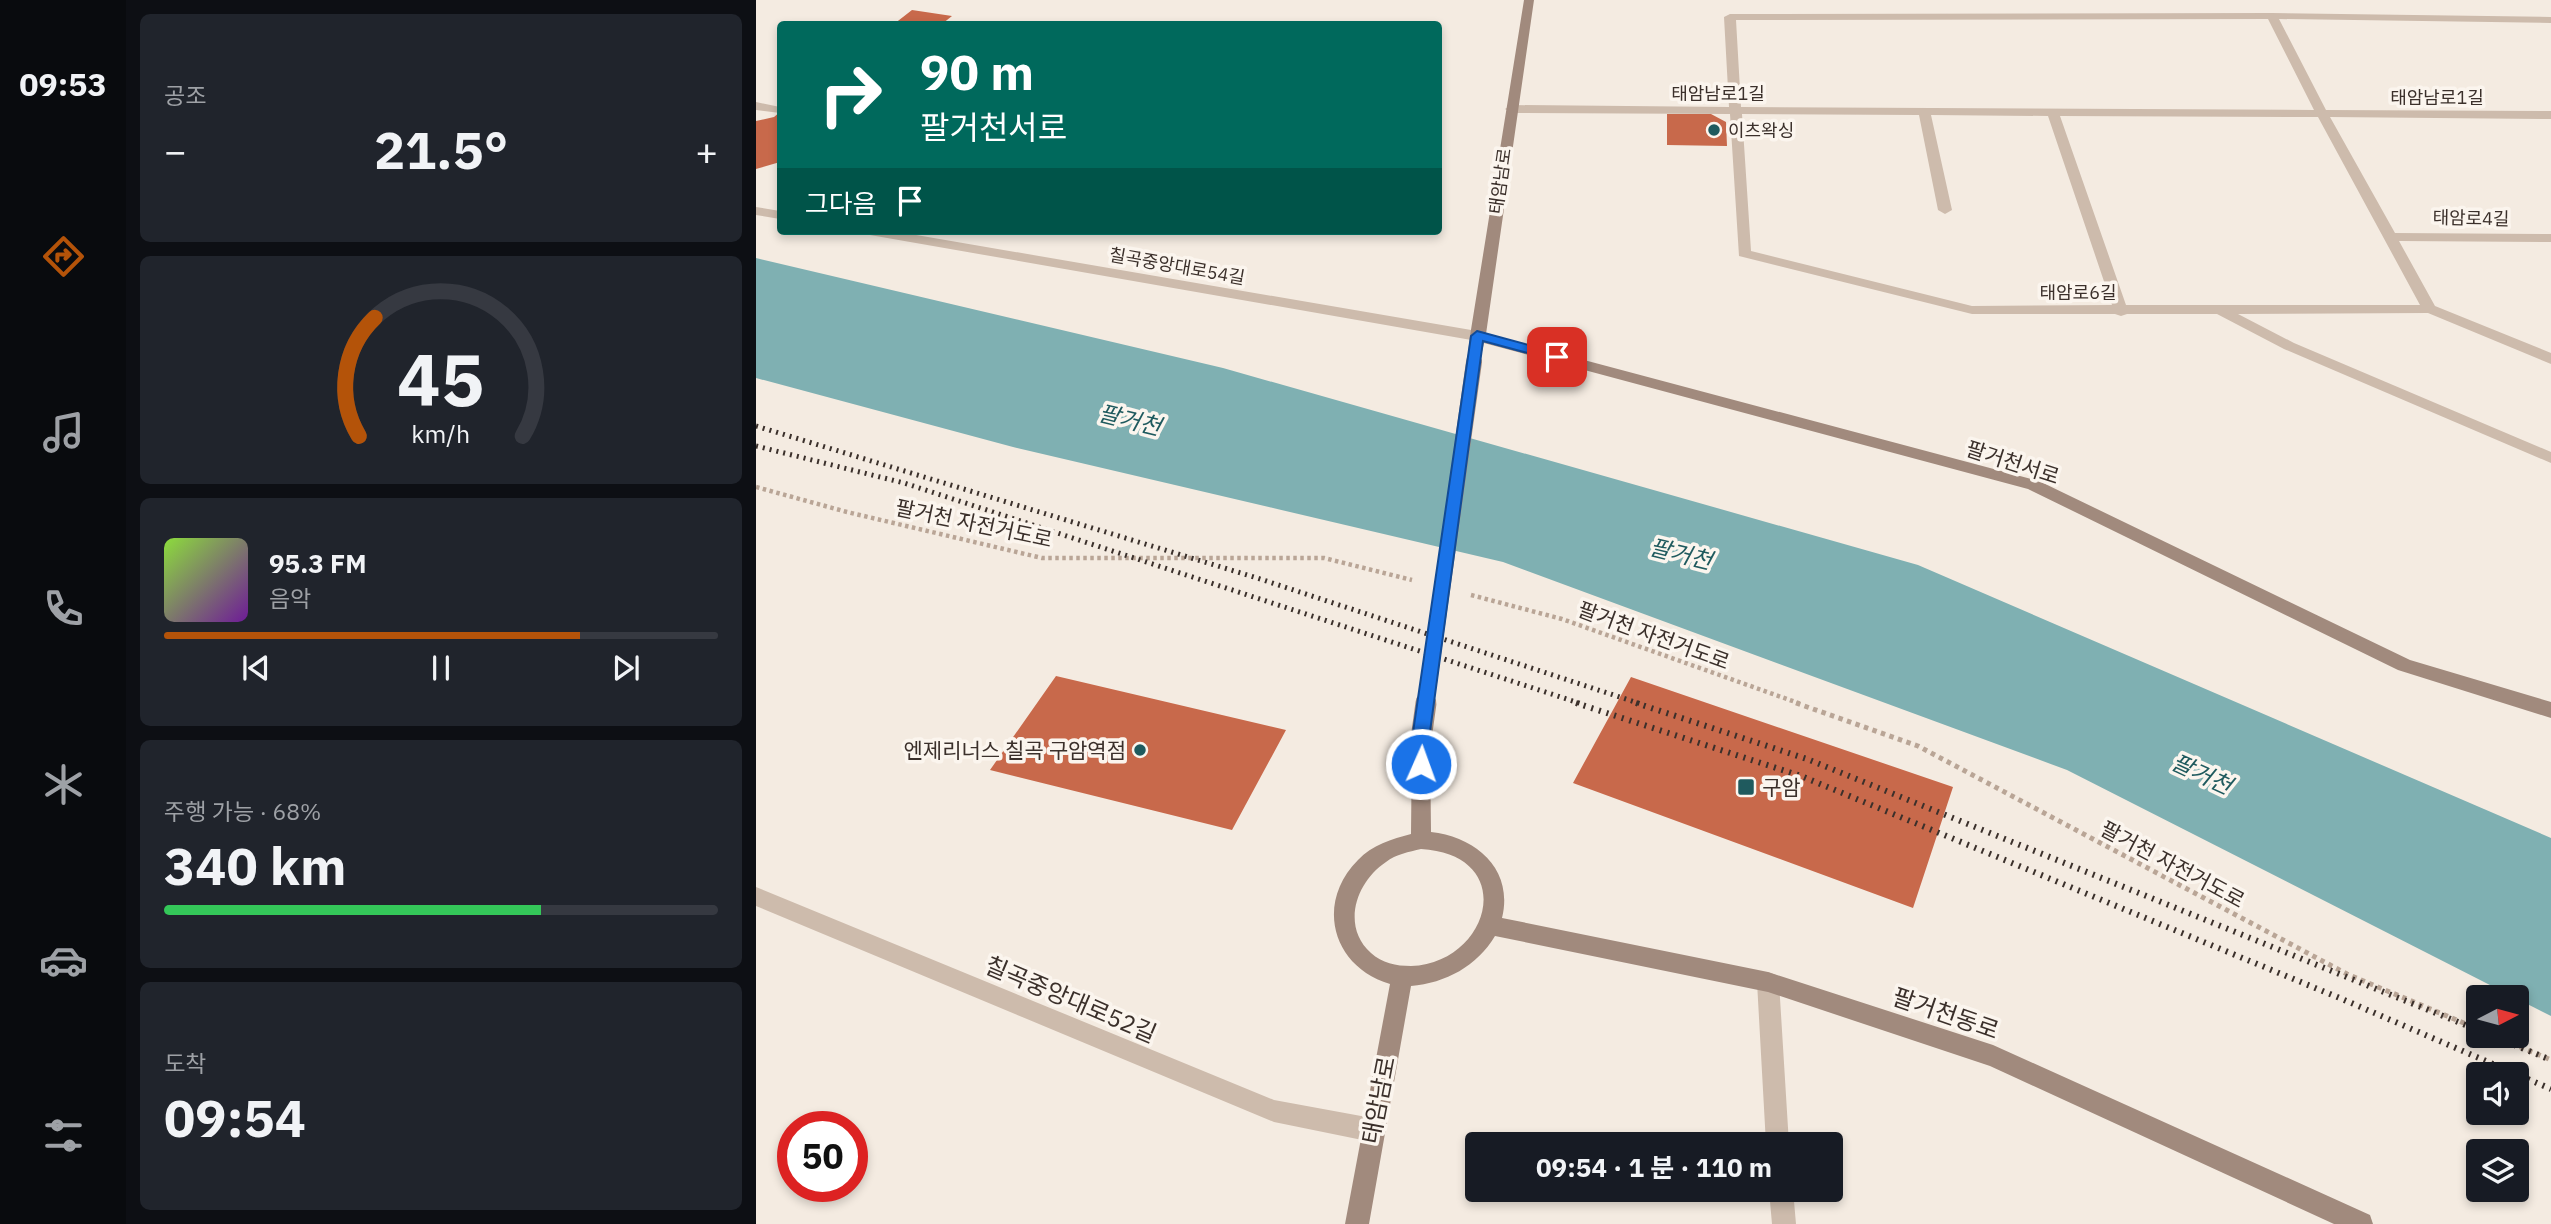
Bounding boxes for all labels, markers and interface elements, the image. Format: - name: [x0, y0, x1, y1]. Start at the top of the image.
- text: 90 m: [920, 40, 1034, 103]
- icon: right: [805, 49, 896, 140]
- text: 09:53: [19, 63, 107, 105]
- text: 공조: [164, 80, 206, 110]
- street label: 태암남로1길: [1671, 82, 1765, 105]
- street label: 태암남로1길: [2390, 86, 2484, 109]
- text: 팔거천서로: [920, 106, 1067, 148]
- text: 21.5°: [374, 116, 508, 183]
- place label: 이츠왁싱: [1728, 119, 1794, 142]
- marker: 이츠왁싱: [1706, 122, 1722, 138]
- text: −: [164, 126, 187, 175]
- text: +: [695, 126, 718, 175]
- street label: 태암남로: [1484, 147, 1516, 215]
- icon: arrive: [891, 182, 929, 220]
- text: 그다음: [805, 186, 877, 220]
- street label: 태암로4길: [2432, 206, 2510, 230]
- icon: directions: [39, 232, 88, 281]
- street label: 칠곡중앙대로54길: [1107, 243, 1247, 289]
- street label: 태암로6길: [2039, 281, 2117, 304]
- pin: [1527, 327, 1587, 387]
- text: 45: [397, 331, 485, 426]
- icon: arrive: [1538, 338, 1576, 376]
- water label: 팔거천: [1096, 397, 1167, 442]
- icon: music: [39, 408, 88, 457]
- text: km/h: [412, 417, 470, 450]
- street label: 팔거천서로: [1963, 434, 2063, 490]
- street label: 팔거천 자전거도로: [893, 493, 1055, 553]
- water label: 팔거천: [1647, 531, 1718, 576]
- text: 95.3 FM: [269, 546, 367, 580]
- text: 음악: [269, 583, 311, 613]
- icon: phone: [39, 584, 88, 633]
- street label: 팔거천 자전거도로: [1574, 595, 1734, 675]
- icon: previous: [237, 649, 275, 687]
- icon: pause: [422, 649, 460, 687]
- icon: next: [607, 649, 645, 687]
- position arrow: [1384, 727, 1458, 801]
- place label: 엔제리너스 칠곡 구암역점: [904, 736, 1126, 764]
- marker: 엔제리너스 칠곡 구암역점: [1132, 742, 1148, 758]
- water label: 팔거천: [2167, 746, 2240, 801]
- icon: climate: [39, 760, 88, 809]
- place label: 구암: [1762, 773, 1801, 801]
- marker: 구암: [1736, 777, 1756, 797]
- text: 주행 가능 · 68%: [164, 796, 321, 826]
- street label: 팔거천 자전거도로: [2096, 814, 2250, 914]
- text: 340 km: [164, 832, 346, 899]
- icon: car: [39, 936, 88, 985]
- street label: 칠곡중앙대로52길: [980, 948, 1162, 1050]
- street label: 팔거천동로: [1889, 980, 2003, 1046]
- north arrow: [2466, 985, 2529, 1048]
- map controls: [2466, 985, 2529, 1202]
- text: 도착: [164, 1048, 206, 1078]
- street label: 태암남로: [1354, 1054, 1402, 1146]
- button: sound: [2466, 1062, 2529, 1125]
- text: 09:54: [164, 1084, 306, 1151]
- icon: filters: [39, 1111, 88, 1160]
- speed limit sign: 50: [777, 1111, 868, 1202]
- button: layers: [2466, 1139, 2529, 1202]
- text: 09:54 · 1 분 · 110 m: [1536, 1150, 1772, 1184]

